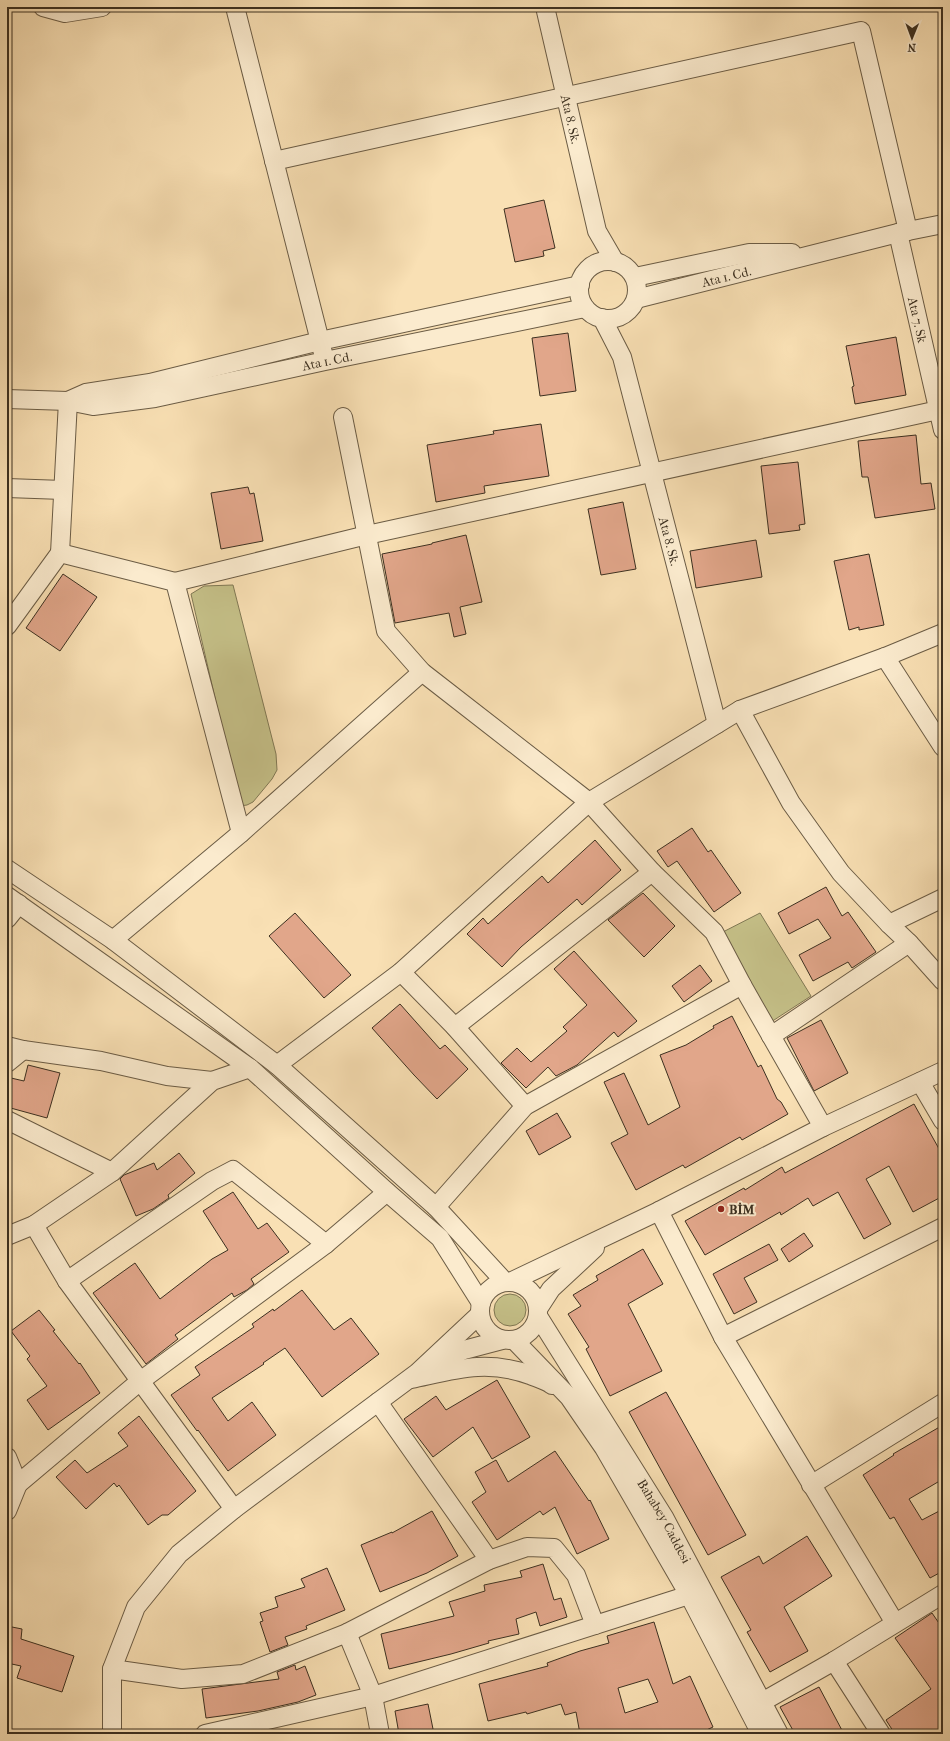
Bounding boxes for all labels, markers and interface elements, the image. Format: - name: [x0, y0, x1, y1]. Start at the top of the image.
- north arrow: [892, 18, 932, 58]
- text: N: [907, 41, 916, 54]
- street label: Ata 8. Sk.: [557, 92, 583, 145]
- street label: Ata 1. Cd.: [699, 263, 753, 290]
- street label: Ata 7. Sk: [905, 295, 930, 345]
- street label: Ata 1. Cd.: [300, 349, 353, 374]
- street label: Ata 8. Sk.: [655, 514, 683, 567]
- place label: BİM: [729, 1202, 755, 1217]
- marker: BİM: [716, 1204, 726, 1214]
- street label: Bahabey Caddesi: [634, 1476, 694, 1566]

